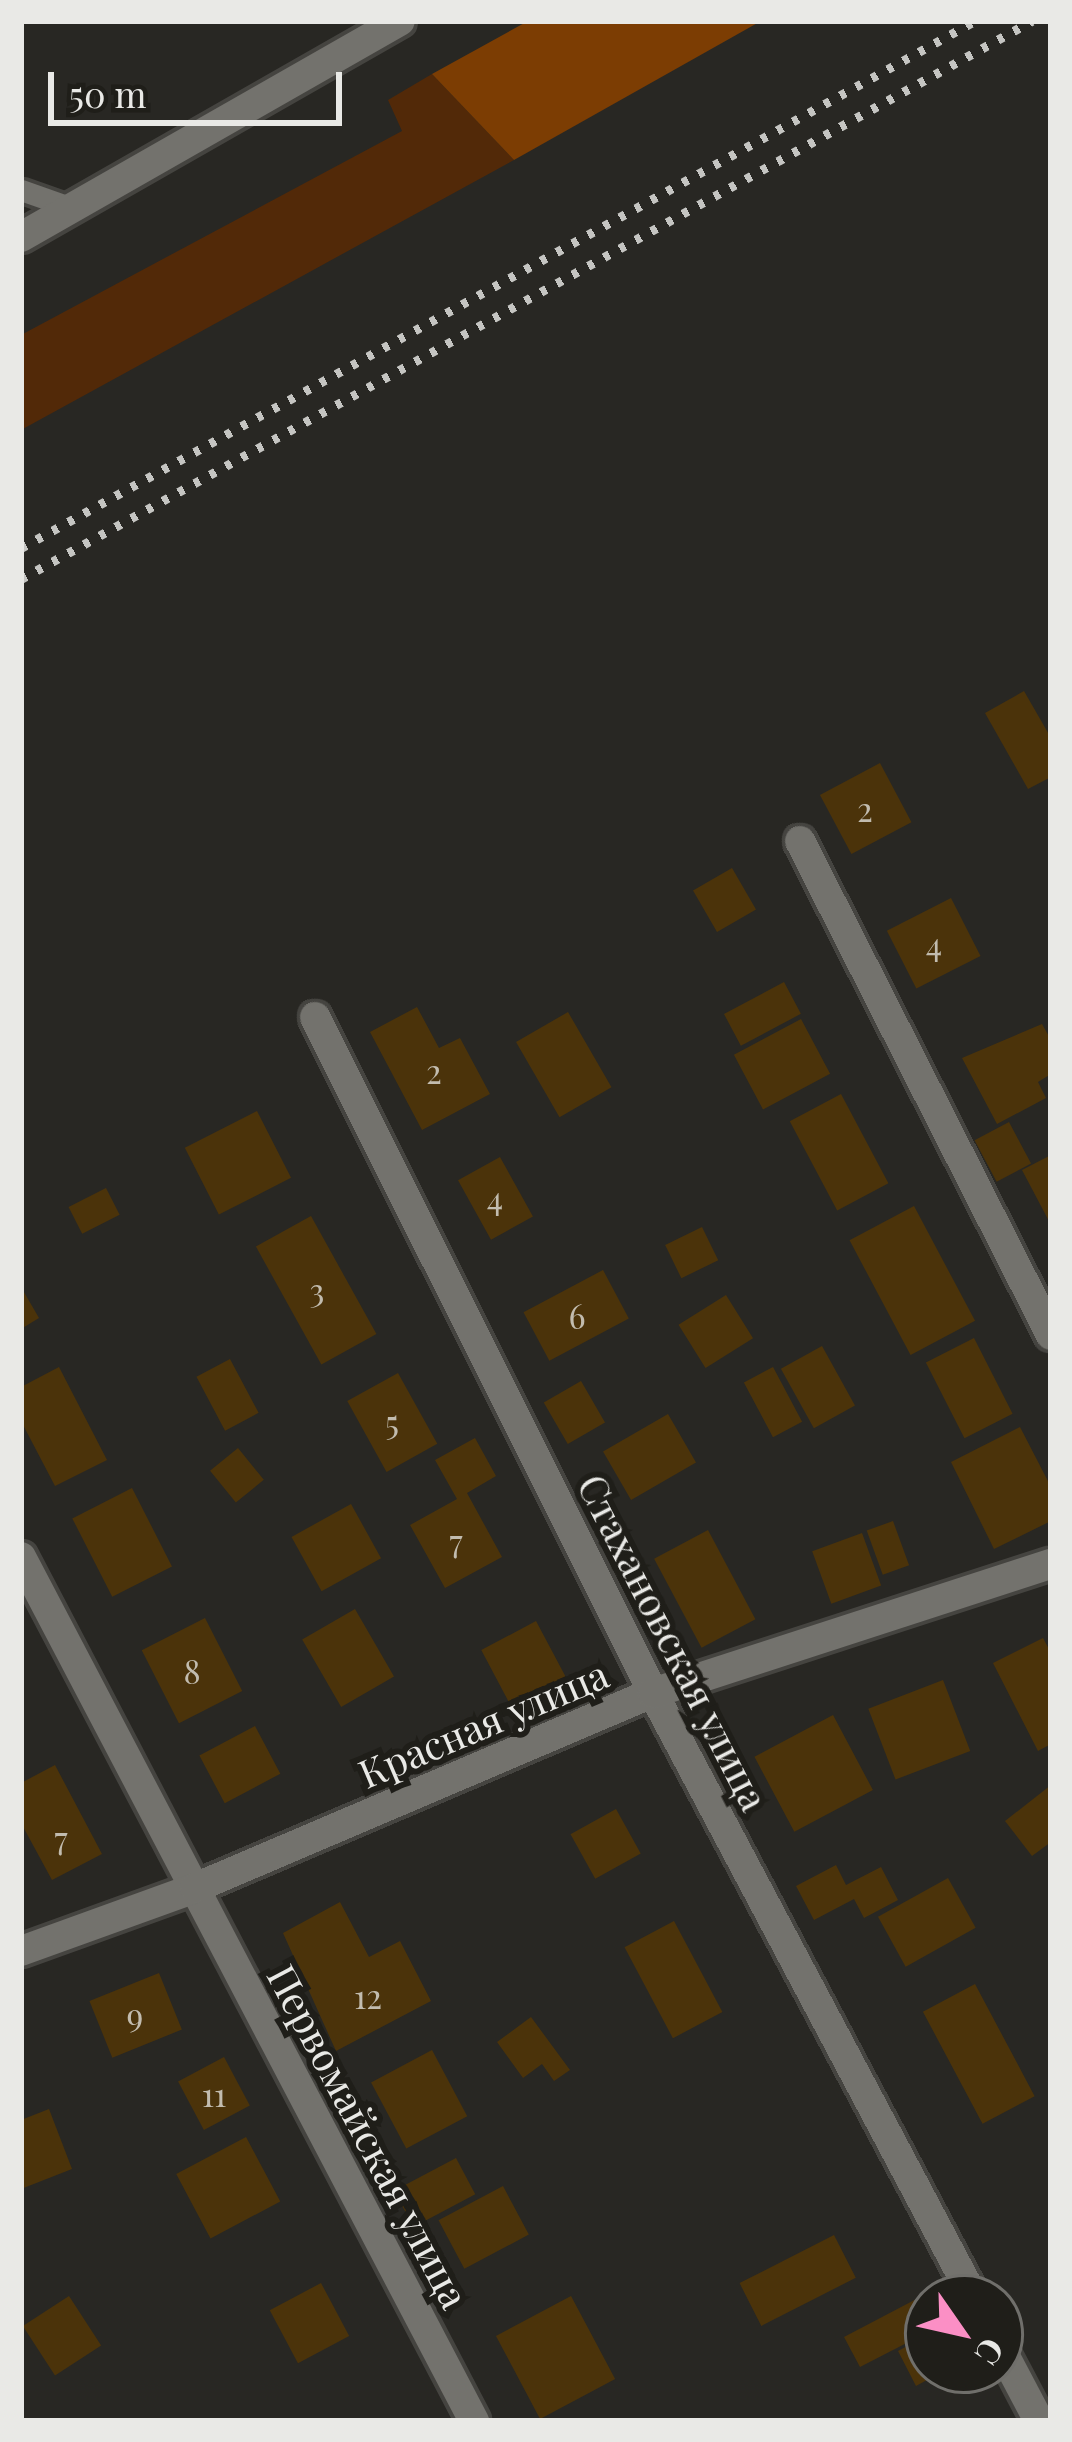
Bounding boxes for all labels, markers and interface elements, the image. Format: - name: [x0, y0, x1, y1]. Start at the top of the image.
- scale bar: [54, 48, 348, 122]
- text: 50 m: [69, 69, 146, 117]
- house number: 2: [857, 789, 873, 829]
- house number: 4: [926, 924, 942, 964]
- house number: 2: [426, 1051, 442, 1091]
- house number: 4: [487, 1178, 503, 1218]
- house number: 3: [310, 1270, 324, 1310]
- house number: 6: [568, 1296, 586, 1336]
- house number: 5: [385, 1402, 399, 1442]
- street label: Стахановская улица: [569, 1466, 779, 1818]
- house number: 7: [449, 1521, 463, 1561]
- street label: Красная улица: [351, 1649, 615, 1797]
- house number: 8: [183, 1651, 201, 1691]
- house number: 7: [54, 1818, 68, 1858]
- street label: Первомайская улица: [259, 1956, 479, 2316]
- house number: 12: [354, 1976, 382, 2016]
- house number: 9: [127, 1995, 143, 2035]
- house number: 11: [202, 2074, 226, 2114]
- north arrow: [904, 2274, 1024, 2394]
- text: С: [967, 2331, 1016, 2374]

